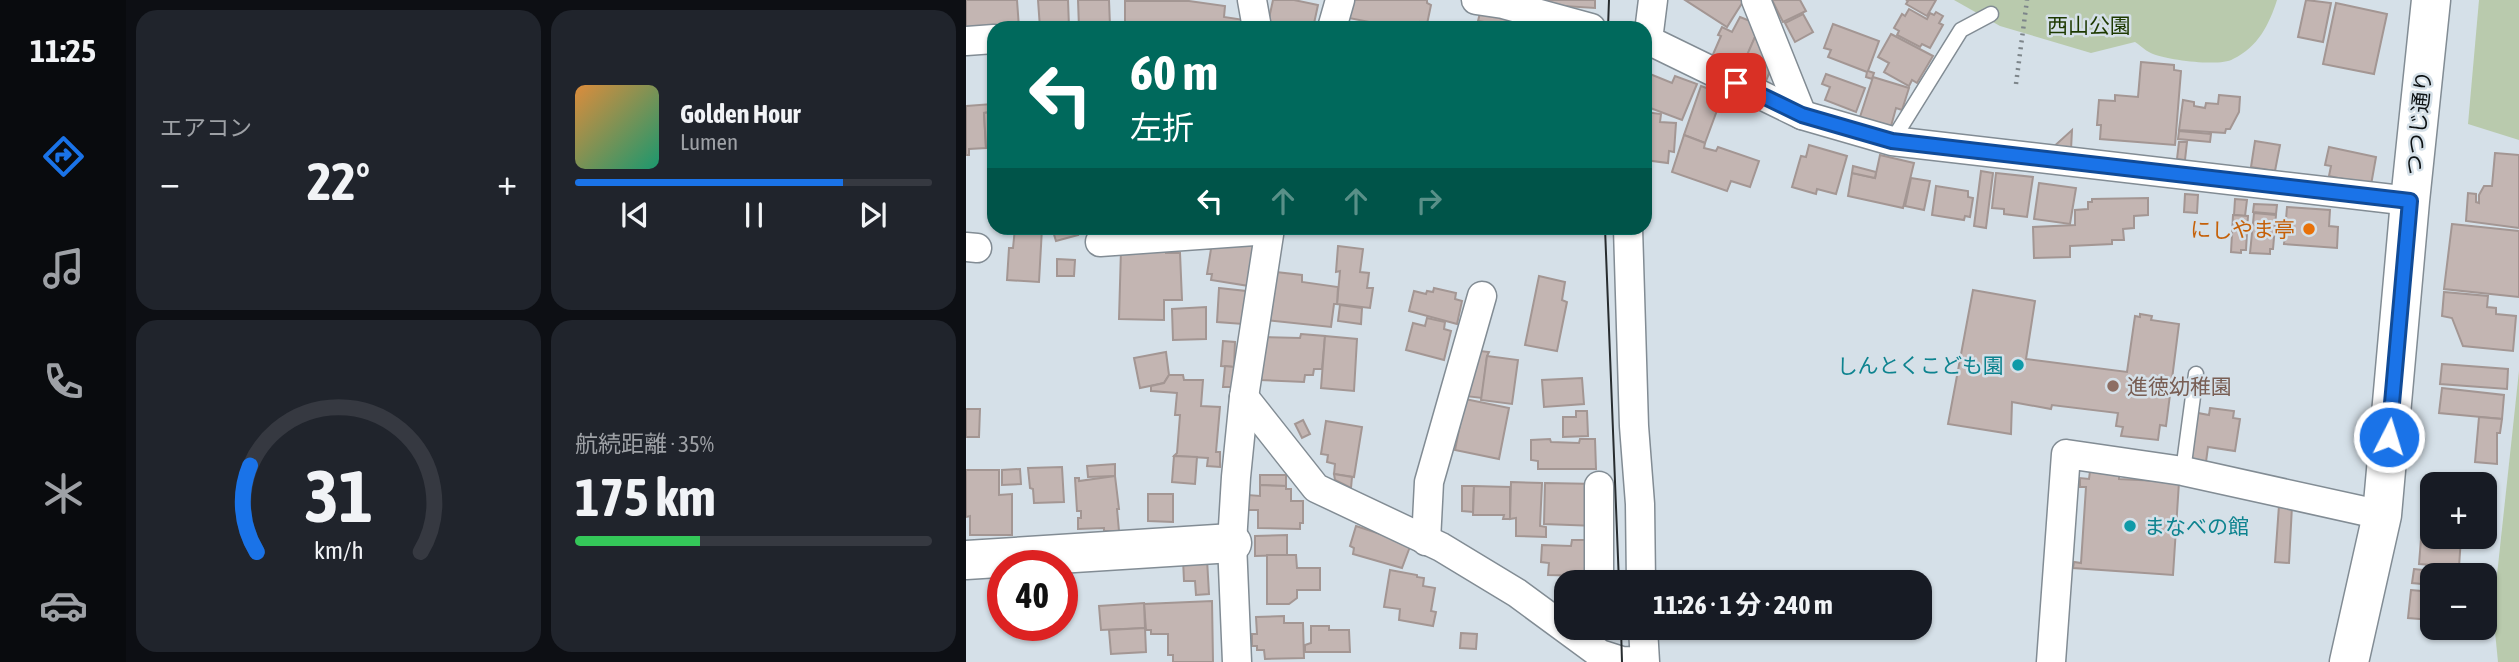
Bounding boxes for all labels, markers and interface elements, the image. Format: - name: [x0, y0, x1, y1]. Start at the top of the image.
- park label: 西山公園: [2047, 13, 2131, 37]
- text: 11:25: [30, 32, 96, 69]
- text: 60 m: [1130, 44, 1218, 100]
- icon: left: [1015, 49, 1106, 140]
- pin: [1706, 53, 1766, 113]
- icon: arrive: [1717, 64, 1755, 102]
- street label: つつじ通り: [2401, 70, 2435, 176]
- text: Golden Hour: [680, 99, 800, 129]
- text: 左折: [1130, 109, 1194, 146]
- text: エアコン: [160, 115, 252, 141]
- text: Lumen: [680, 129, 738, 155]
- icon: directions: [39, 132, 88, 181]
- text: 22°: [307, 151, 370, 211]
- text: −: [160, 160, 180, 203]
- text: +: [497, 160, 517, 203]
- icon: left: [1191, 182, 1229, 220]
- icon: ahead: [1264, 182, 1302, 220]
- icon: ahead: [1337, 182, 1375, 220]
- icon: right: [1410, 182, 1448, 220]
- icon: previous: [616, 196, 654, 234]
- icon: pause: [735, 196, 773, 234]
- icon: next: [854, 196, 892, 234]
- place label: にしやま亭: [2190, 217, 2295, 241]
- marker: にしやま亭: [2301, 221, 2317, 237]
- icon: music: [39, 244, 88, 293]
- place label: しんとくこども園: [1837, 353, 2004, 377]
- icon: phone: [39, 357, 88, 406]
- marker: しんとくこども園: [2010, 357, 2026, 373]
- place label: 進徳幼稚園: [2127, 374, 2232, 398]
- marker: 進徳幼稚園: [2105, 378, 2121, 394]
- position arrow: [2352, 400, 2426, 474]
- text: 航続距離 · 35%: [575, 431, 714, 457]
- text: 31: [304, 454, 373, 537]
- text: 175 km: [575, 467, 716, 527]
- icon: climate: [39, 469, 88, 518]
- map controls: [2420, 472, 2497, 640]
- button: +: [2420, 472, 2497, 549]
- place label: まなべの館: [2144, 514, 2249, 538]
- marker: まなべの館: [2122, 518, 2138, 534]
- text: km/h: [314, 536, 363, 564]
- speed limit sign: 40: [987, 550, 1078, 641]
- button: −: [2420, 563, 2497, 640]
- icon: car: [39, 581, 88, 630]
- text: 11:26 · 1 分 · 240 m: [1653, 590, 1833, 620]

